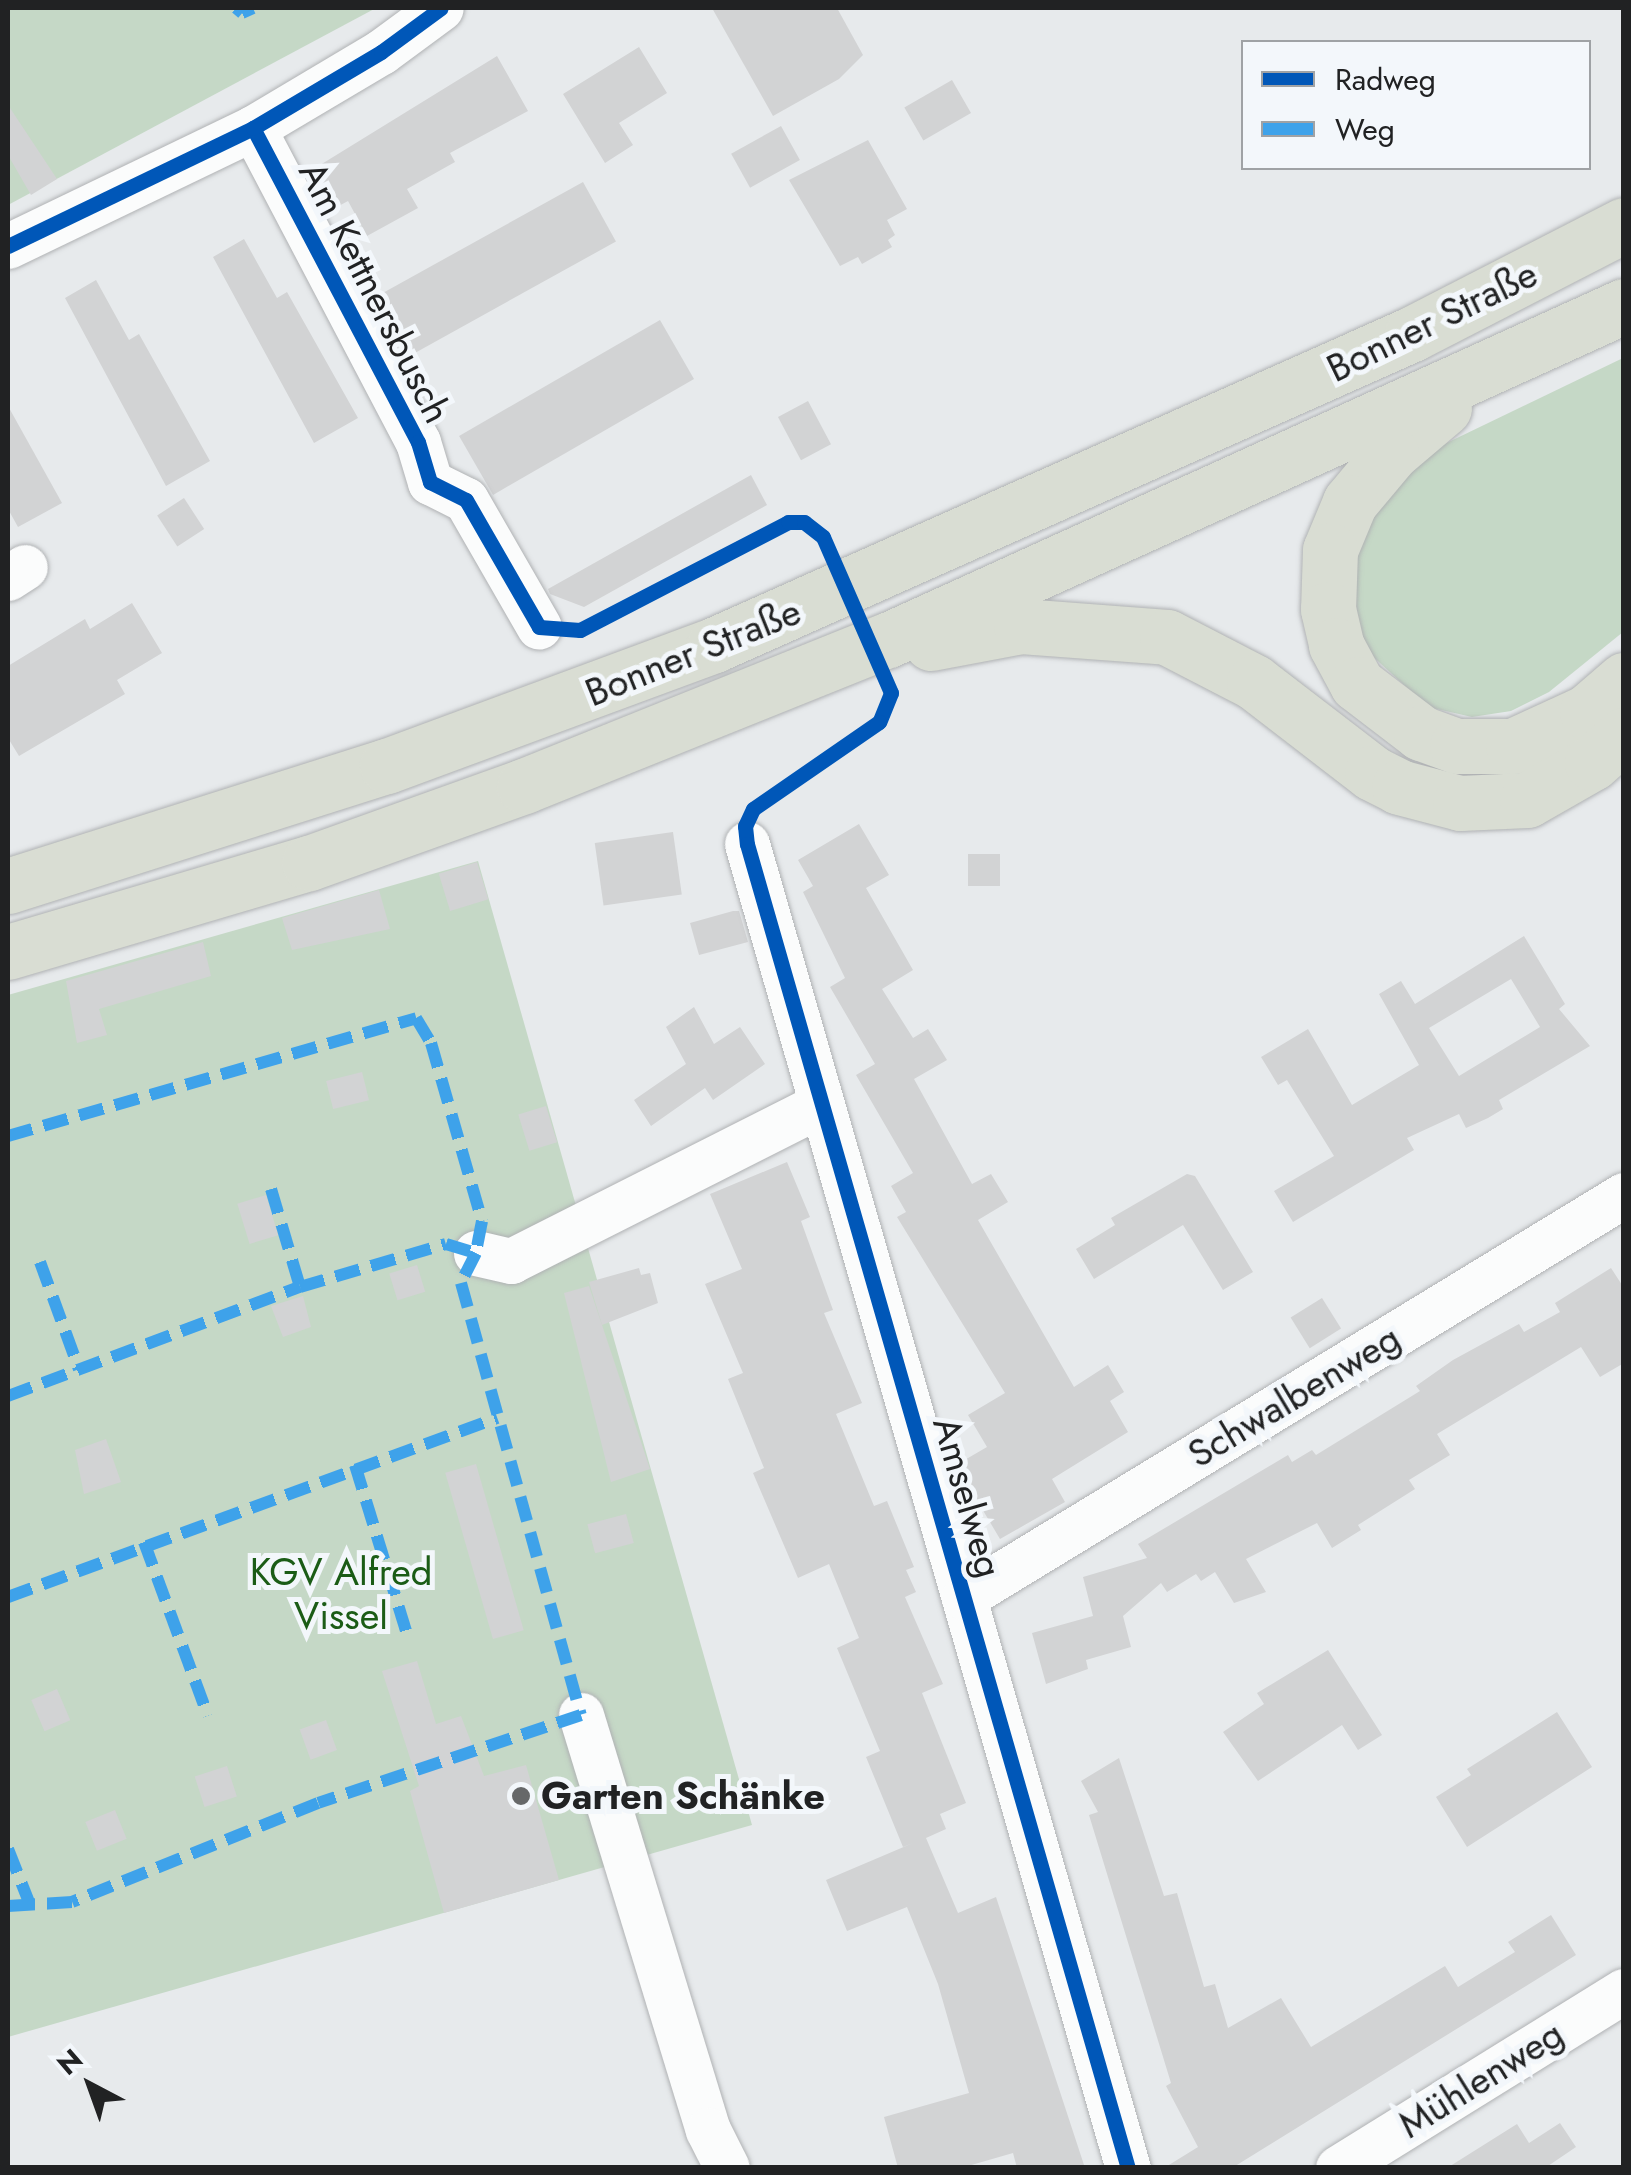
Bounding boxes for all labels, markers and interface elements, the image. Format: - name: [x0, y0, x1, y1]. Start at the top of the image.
- legend: [1241, 40, 1591, 170]
- text: Radweg: [1335, 58, 1436, 101]
- text: Weg: [1335, 108, 1395, 151]
- street label: Am Kettnersbusch: [289, 154, 461, 430]
- street label: Bonner Straße: [1319, 250, 1545, 392]
- street label: Bonner Straße: [579, 588, 807, 716]
- street label: Schwalbenweg: [1180, 1315, 1408, 1477]
- street label: Amselweg: [923, 1411, 1013, 1583]
- park label: KGV Alfred Vissel: [250, 1549, 432, 1638]
- place label: Garten Schänke: [541, 1773, 825, 1819]
- marker: Garten Schänke: [510, 1785, 532, 1807]
- street label: Mühlenweg: [1390, 2011, 1572, 2147]
- north arrow: [40, 2035, 140, 2135]
- text: N: [48, 2039, 92, 2085]

